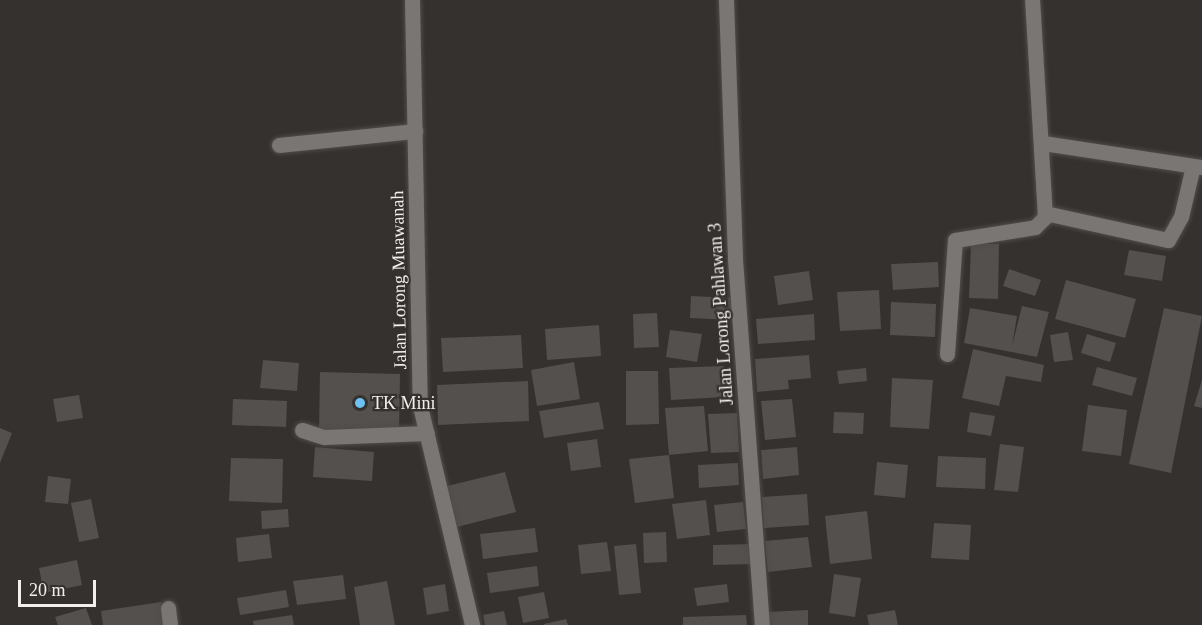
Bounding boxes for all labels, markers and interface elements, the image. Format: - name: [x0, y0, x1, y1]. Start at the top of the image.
- street label: Jalan Lorong Muawanah: [387, 190, 411, 370]
- street label: Jalan Lorong Pahlawan 3: [704, 222, 738, 406]
- place label: TK Mini: [372, 392, 436, 414]
- marker: TK Mini: [353, 396, 367, 410]
- scale bar: [21, 568, 99, 606]
- text: 20 m: [29, 580, 66, 600]

